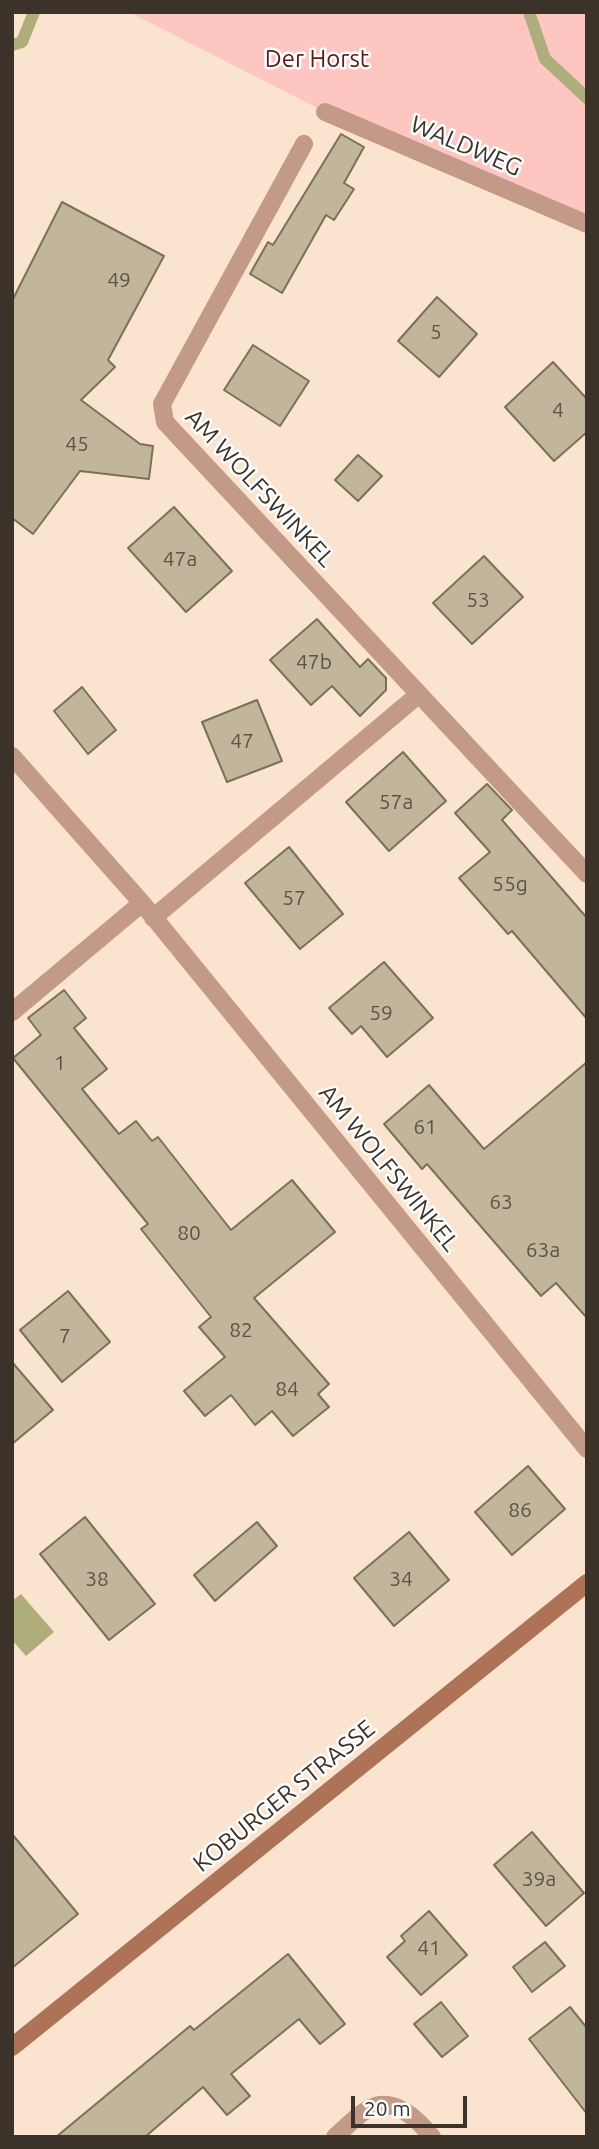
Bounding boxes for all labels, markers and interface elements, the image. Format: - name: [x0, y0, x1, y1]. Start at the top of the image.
- park label: Der Horst: [265, 45, 369, 73]
- street label: WALDWEG: [406, 110, 526, 182]
- house number: 49: [107, 267, 131, 293]
- house number: 5: [430, 319, 442, 345]
- house number: 4: [552, 397, 564, 423]
- street label: AM WOLFSWINKEL: [179, 403, 341, 573]
- house number: 45: [65, 431, 89, 457]
- house number: 47a: [163, 546, 197, 572]
- house number: 53: [466, 587, 490, 613]
- house number: 47b: [296, 649, 332, 675]
- house number: 47: [230, 728, 254, 754]
- house number: 57a: [379, 789, 413, 815]
- house number: 55g: [492, 871, 528, 897]
- house number: 57: [282, 885, 306, 911]
- house number: 59: [369, 1000, 393, 1026]
- house number: 1: [54, 1050, 66, 1076]
- street label: AM WOLFSWINKEL: [313, 1079, 465, 1257]
- house number: 61: [413, 1114, 437, 1140]
- house number: 63: [489, 1189, 513, 1215]
- house number: 80: [177, 1220, 201, 1246]
- house number: 63a: [526, 1237, 560, 1263]
- house number: 82: [229, 1317, 253, 1343]
- house number: 7: [59, 1323, 71, 1349]
- house number: 84: [275, 1376, 299, 1402]
- house number: 86: [508, 1497, 532, 1523]
- house number: 38: [85, 1566, 109, 1592]
- house number: 34: [389, 1566, 413, 1592]
- street label: KOBURGER STRASSE: [188, 1714, 380, 1878]
- house number: 39a: [522, 1866, 556, 1892]
- house number: 41: [417, 1935, 441, 1961]
- scale bar: [354, 2082, 470, 2126]
- text: 20 m: [364, 2096, 411, 2120]

